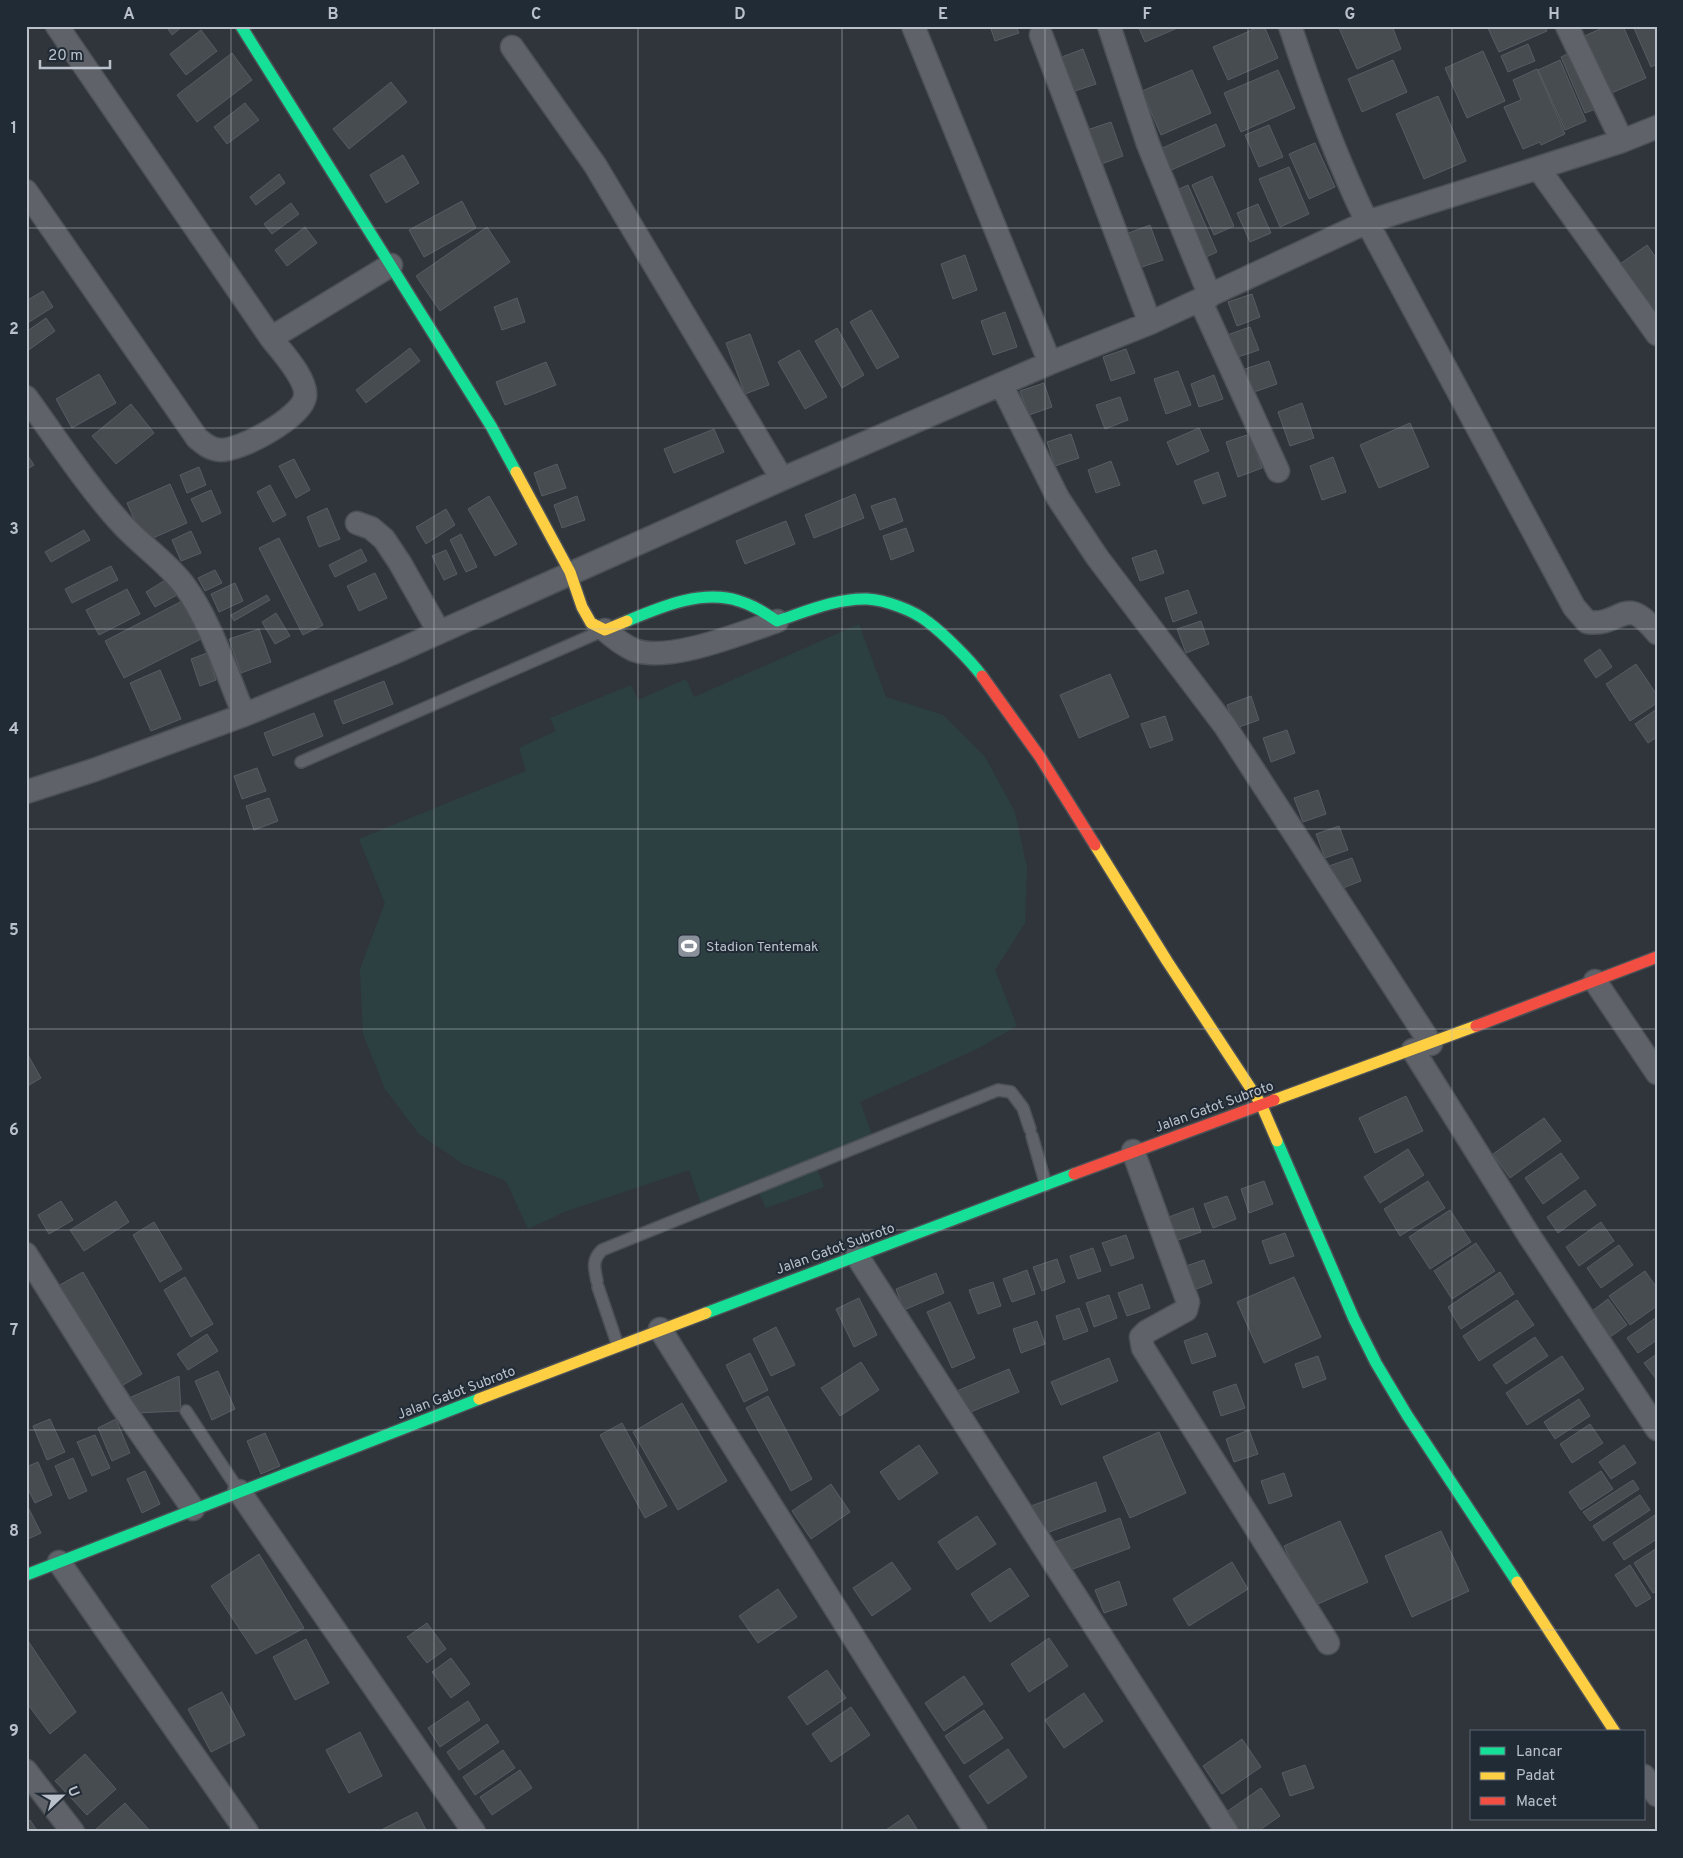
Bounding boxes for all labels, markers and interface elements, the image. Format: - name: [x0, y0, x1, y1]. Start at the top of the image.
- text: A: [123, 5, 135, 25]
- text: B: [327, 5, 339, 25]
- text: C: [531, 5, 541, 25]
- text: D: [734, 5, 746, 25]
- text: E: [938, 5, 948, 25]
- text: F: [1142, 5, 1152, 25]
- text: G: [1345, 5, 1355, 25]
- text: H: [1548, 5, 1560, 25]
- scale bar: [40, 38, 110, 70]
- text: 20 m: [48, 47, 83, 66]
- text: 1: [11, 119, 17, 139]
- text: 2: [9, 320, 19, 340]
- text: 3: [9, 520, 19, 540]
- text: 4: [9, 720, 19, 740]
- text: 5: [9, 921, 19, 941]
- sports icon: Stadion Tentemak: [676, 933, 702, 959]
- place label: Stadion Tentemak: [706, 939, 819, 956]
- street label: Jalan Gatot Subroto: [1153, 1078, 1277, 1137]
- text: 6: [9, 1121, 19, 1141]
- street label: Jalan Gatot Subroto: [774, 1220, 898, 1279]
- text: 7: [10, 1321, 18, 1341]
- street label: Jalan Gatot Subroto: [395, 1363, 518, 1424]
- text: 8: [9, 1522, 19, 1542]
- text: 9: [9, 1722, 19, 1742]
- legend: [1470, 1730, 1646, 1820]
- text: Lancar: [1516, 1743, 1563, 1762]
- text: Padat: [1516, 1767, 1555, 1786]
- north arrow: [38, 1770, 88, 1820]
- text: U: [63, 1784, 82, 1799]
- text: Macet: [1516, 1793, 1557, 1812]

